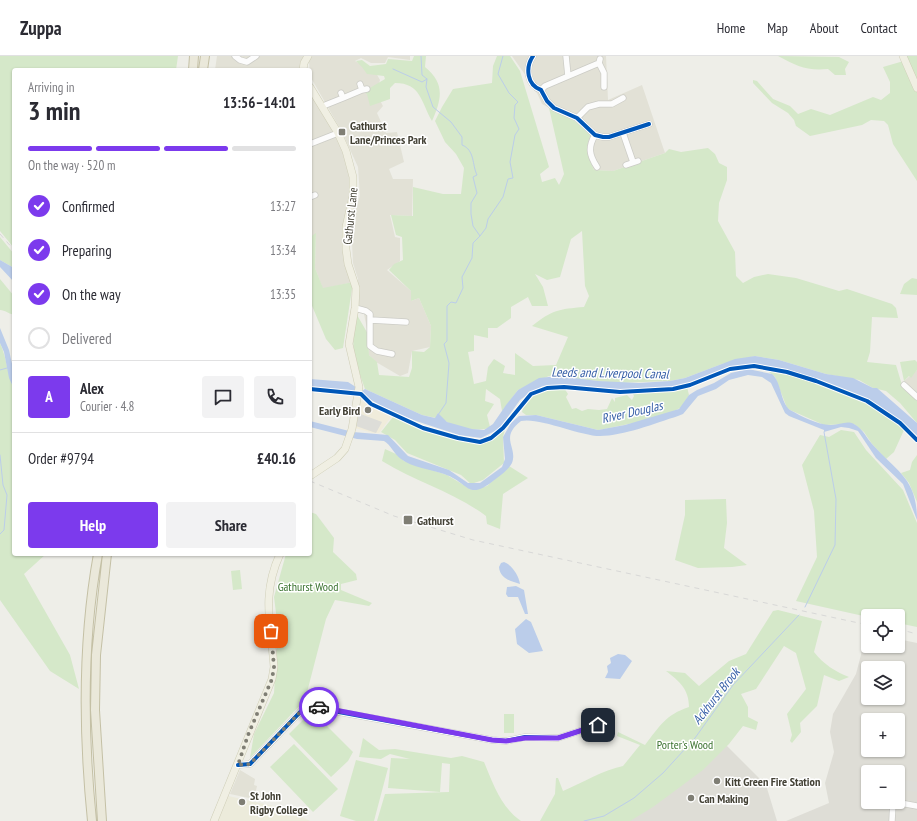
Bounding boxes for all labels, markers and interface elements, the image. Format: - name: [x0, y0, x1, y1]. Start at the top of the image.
- text: Zuppa: [20, 16, 62, 40]
- text: Home: [717, 19, 745, 37]
- text: Map: [767, 19, 788, 37]
- text: About: [810, 19, 839, 37]
- text: Contact: [861, 19, 897, 37]
- text: Arriving in: [28, 79, 75, 96]
- text: 13:56–14:01: [223, 93, 296, 112]
- text: 3 min: [28, 94, 81, 127]
- place label: Gathurst Lane/Princes Park: [350, 118, 427, 147]
- marker: Gathurst Lane/Princes Park: [337, 127, 347, 137]
- text: On the way · 520 m: [28, 157, 115, 174]
- street label: Gathurst Lane: [340, 187, 360, 245]
- icon: check: [28, 195, 50, 217]
- text: Confirmed: [62, 197, 115, 216]
- text: 13:27: [270, 198, 296, 215]
- icon: check: [28, 239, 50, 261]
- text: Preparing: [62, 241, 112, 260]
- text: 13:34: [270, 242, 296, 259]
- icon: check: [28, 283, 50, 305]
- text: On the way: [62, 285, 121, 304]
- text: 13:35: [270, 286, 296, 303]
- text: Delivered: [62, 329, 112, 348]
- water label: Leeds and Liverpool Canal: [551, 363, 671, 383]
- button: chat: [202, 376, 244, 418]
- button: phone: [254, 376, 296, 418]
- text: Alex: [80, 379, 104, 398]
- text: A: [45, 387, 53, 406]
- water label: River Douglas: [600, 396, 666, 427]
- text: Courier · 4.8: [80, 398, 134, 415]
- place label: Early Bird: [319, 403, 360, 418]
- marker: Early Bird: [363, 405, 373, 415]
- text: Order #9794: [28, 449, 94, 468]
- text: £40.16: [257, 449, 296, 468]
- button: Help: [28, 502, 158, 548]
- button: Share: [166, 502, 296, 548]
- place label: Gathurst: [417, 513, 454, 528]
- marker: Gathurst: [402, 514, 414, 526]
- park label: Gathurst Wood: [278, 579, 338, 594]
- map controls: [861, 609, 905, 809]
- button: locate: [861, 609, 905, 653]
- pin: [254, 614, 288, 648]
- icon: bag: [260, 620, 282, 642]
- button: layers: [861, 661, 905, 705]
- water label: Ackhurst Brook: [689, 663, 745, 728]
- courier: [299, 687, 339, 727]
- icon: car: [308, 696, 330, 718]
- pin: [581, 708, 615, 742]
- button: +: [861, 713, 905, 757]
- icon: home: [587, 714, 609, 736]
- park label: Porter's Wood: [657, 737, 713, 752]
- button: −: [861, 765, 905, 809]
- place label: Kitt Green Fire Station: [725, 774, 820, 789]
- marker: Kitt Green Fire Station: [712, 776, 722, 786]
- place label: St John Rigby College: [250, 788, 308, 817]
- place label: Can Making: [699, 791, 748, 806]
- marker: Can Making: [686, 793, 696, 803]
- marker: St John Rigby College: [237, 797, 247, 807]

